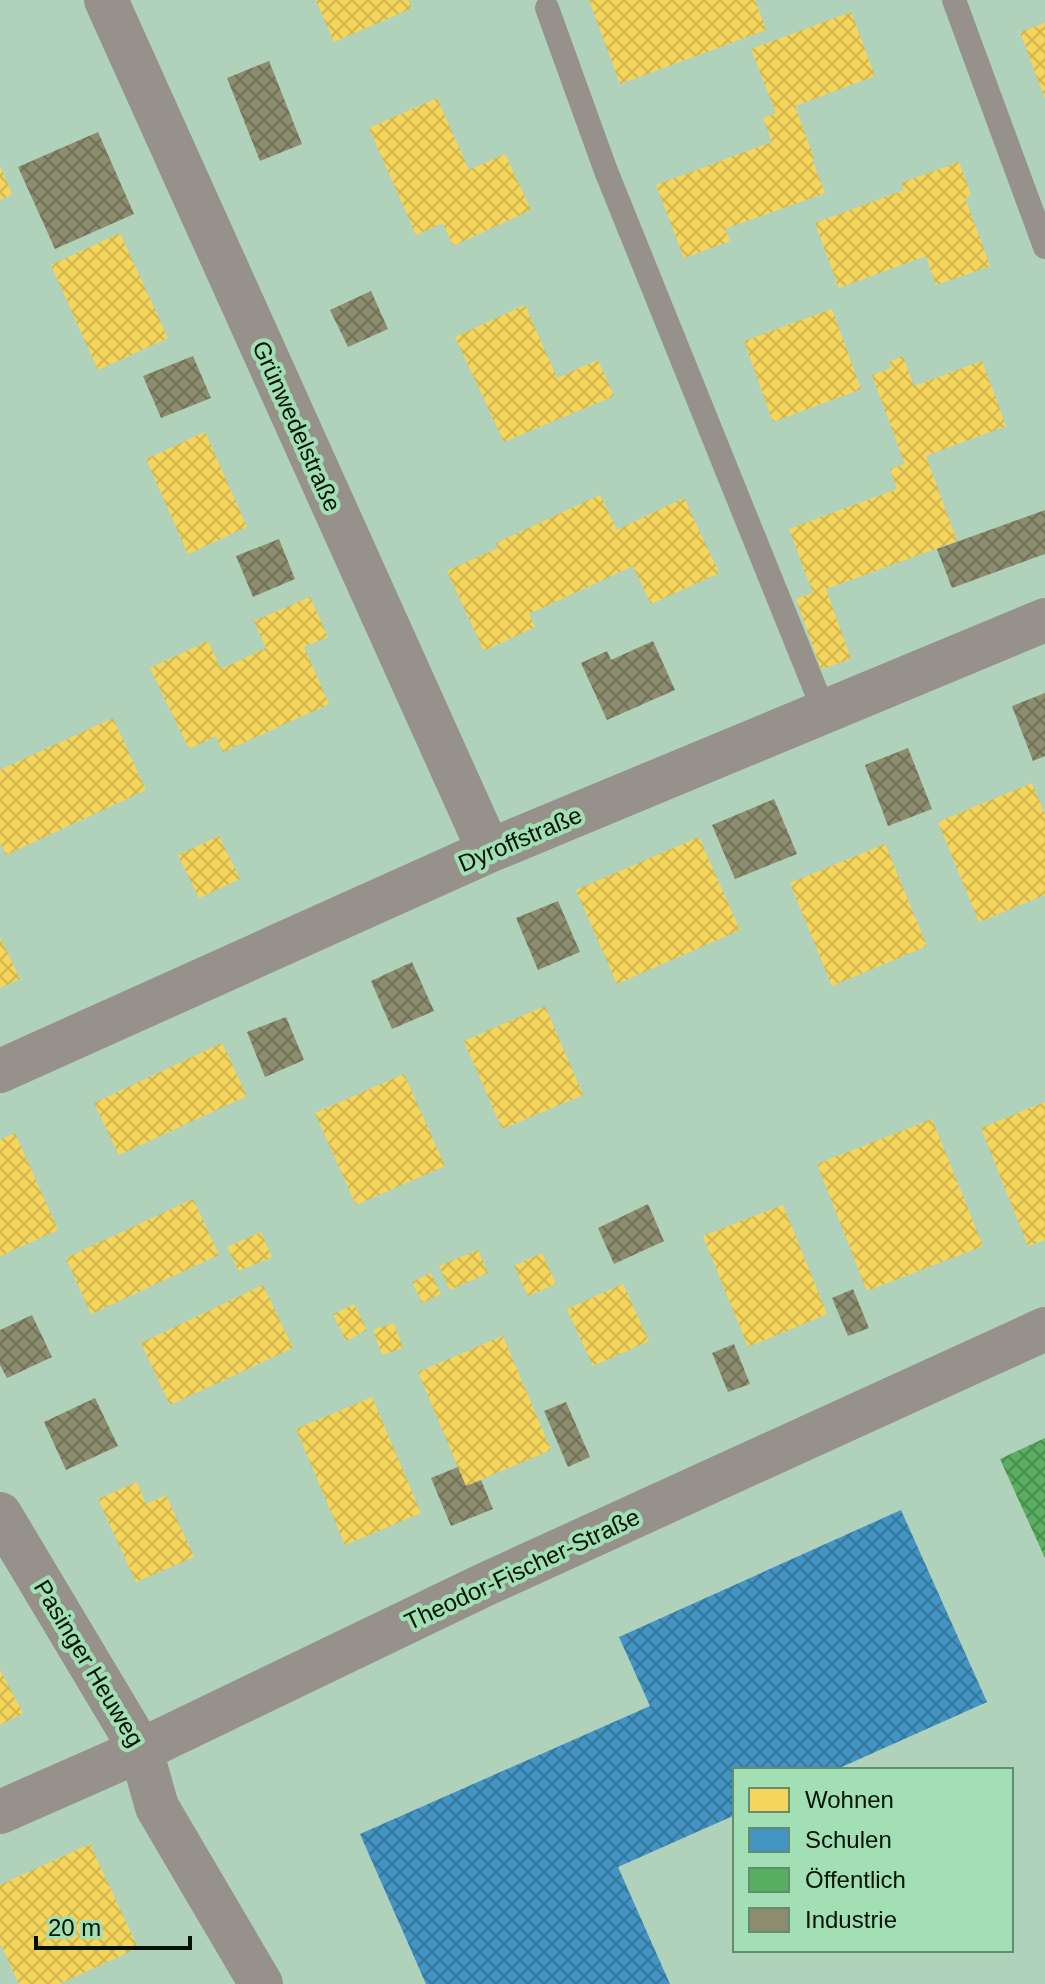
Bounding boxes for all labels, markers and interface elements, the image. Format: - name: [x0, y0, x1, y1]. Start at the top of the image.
- street label: Grünwedelstraße: [247, 336, 347, 516]
- street label: Dyroffstraße: [454, 801, 586, 877]
- street label: Theodor-Fischer-Straße: [400, 1503, 644, 1635]
- street label: Pasinger Heuweg: [29, 1575, 149, 1751]
- legend: [733, 1768, 1013, 1952]
- text: Wohnen: [805, 1786, 894, 1813]
- text: Schulen: [805, 1826, 892, 1853]
- text: Öffentlich: [805, 1866, 906, 1893]
- scale bar: [36, 1900, 190, 1950]
- text: Industrie: [805, 1906, 897, 1933]
- text: 20 m: [48, 1914, 101, 1941]

